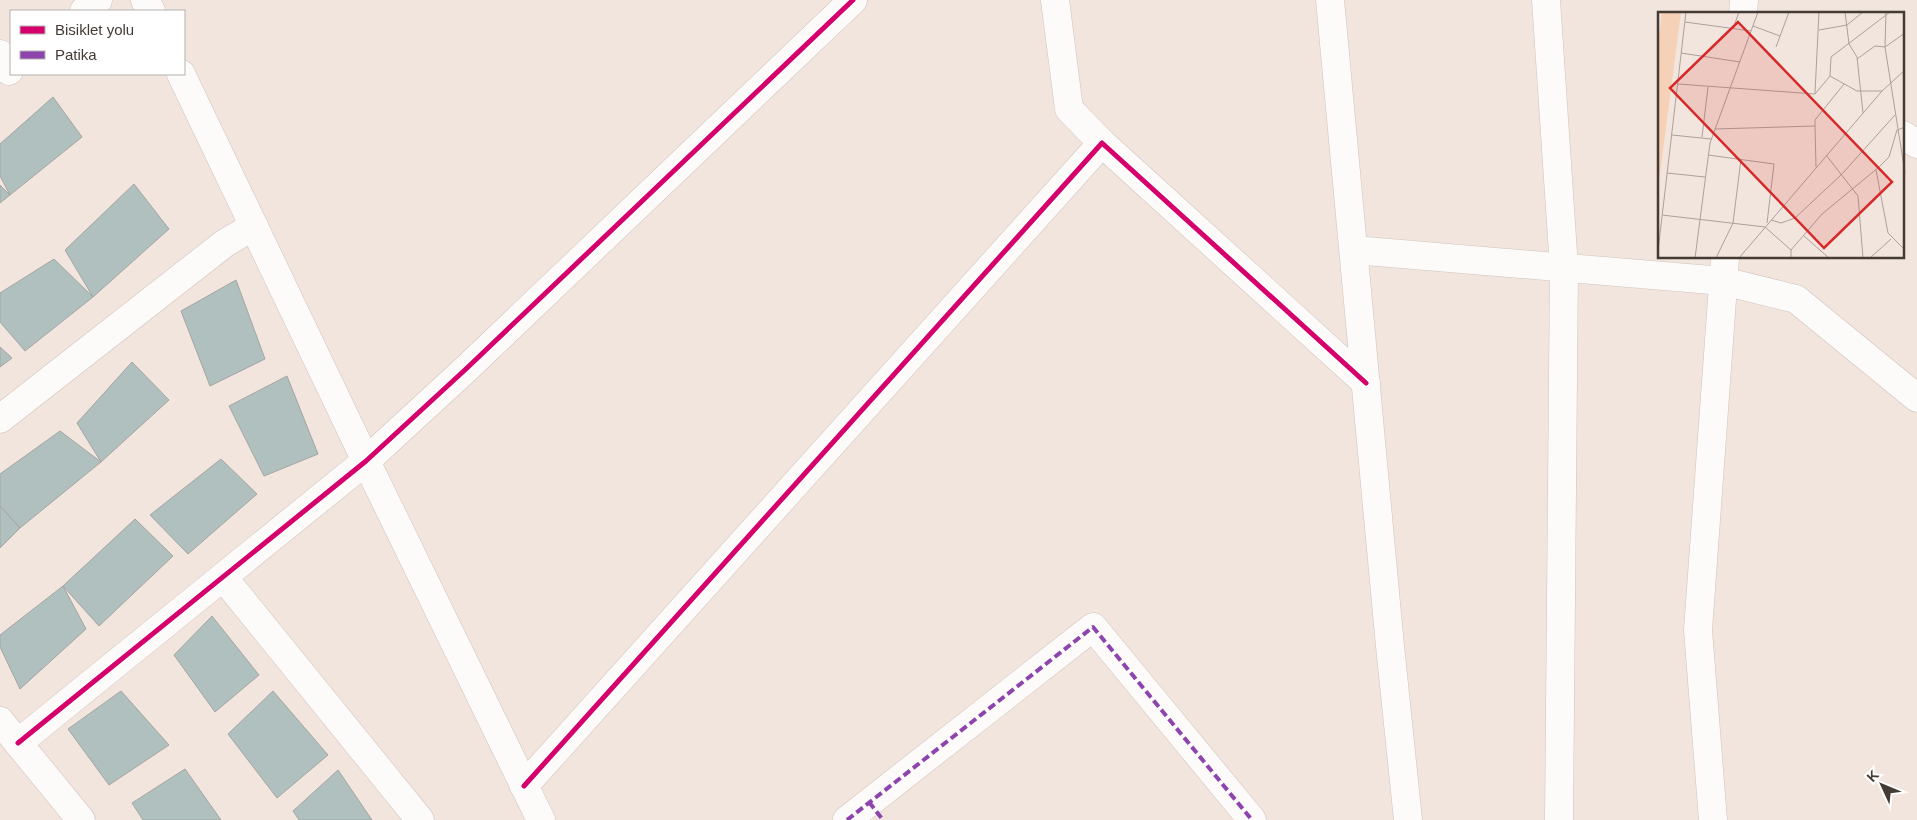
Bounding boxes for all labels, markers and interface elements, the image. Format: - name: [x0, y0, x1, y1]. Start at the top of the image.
- legend: [10, 10, 185, 75]
- inset map: [1658, 12, 1904, 259]
- text: Bisiklet yolu: [55, 21, 134, 38]
- text: Patika: [55, 46, 97, 63]
- north arrow: [1857, 760, 1907, 810]
- text: K: [1863, 767, 1882, 785]

